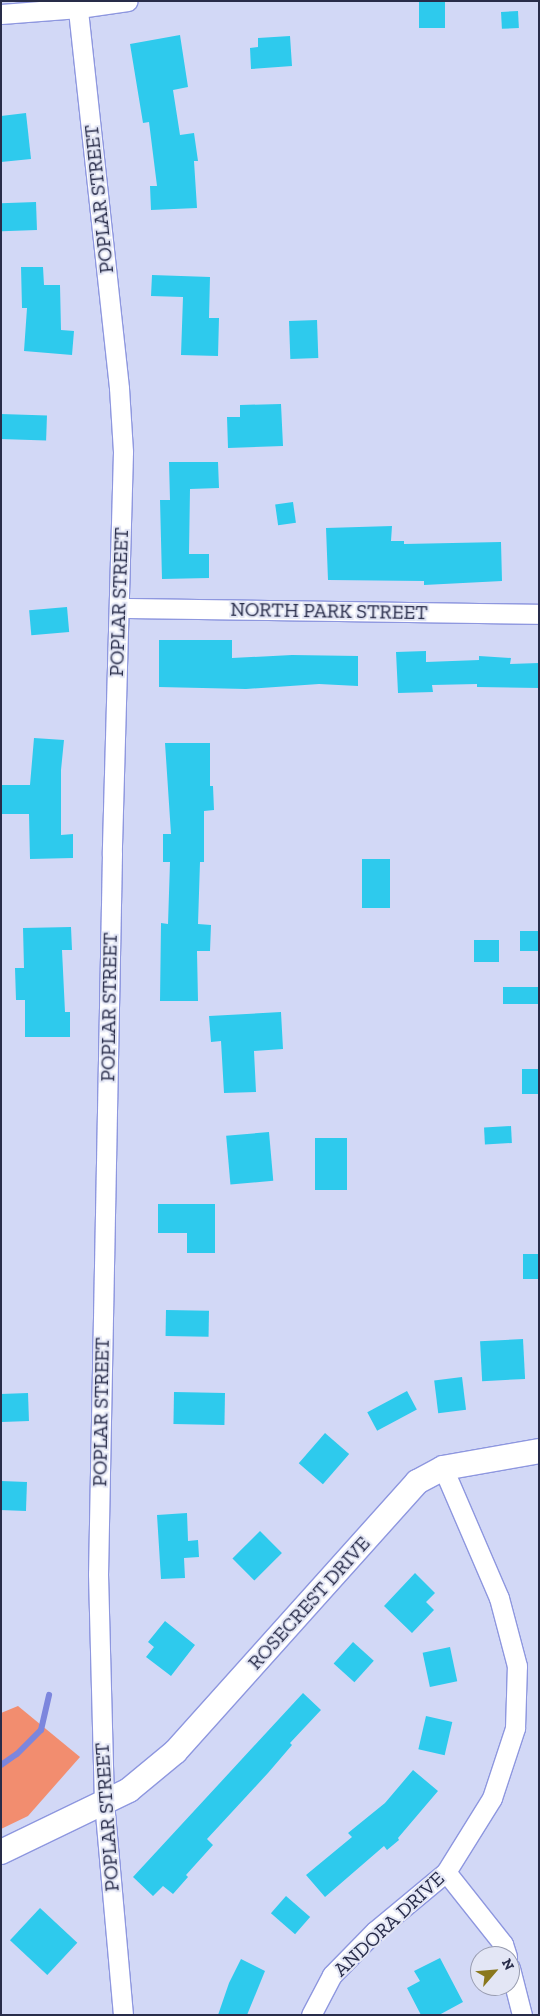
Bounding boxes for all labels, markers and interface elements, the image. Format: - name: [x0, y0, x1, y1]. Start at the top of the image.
- street label: POPLAR STREET: [79, 124, 119, 274]
- street label: POPLAR STREET: [104, 527, 134, 677]
- street label: NORTH PARK STREET: [230, 597, 428, 625]
- street label: POPLAR STREET: [96, 932, 122, 1082]
- street label: POPLAR STREET: [88, 1337, 114, 1487]
- street label: ROSECREST DRIVE: [243, 1531, 375, 1675]
- street label: POPLAR STREET: [90, 1742, 124, 1892]
- street label: ANDORA DRIVE: [328, 1866, 450, 1982]
- north arrow: [470, 1946, 520, 1996]
- text: N: [498, 1956, 518, 1973]

